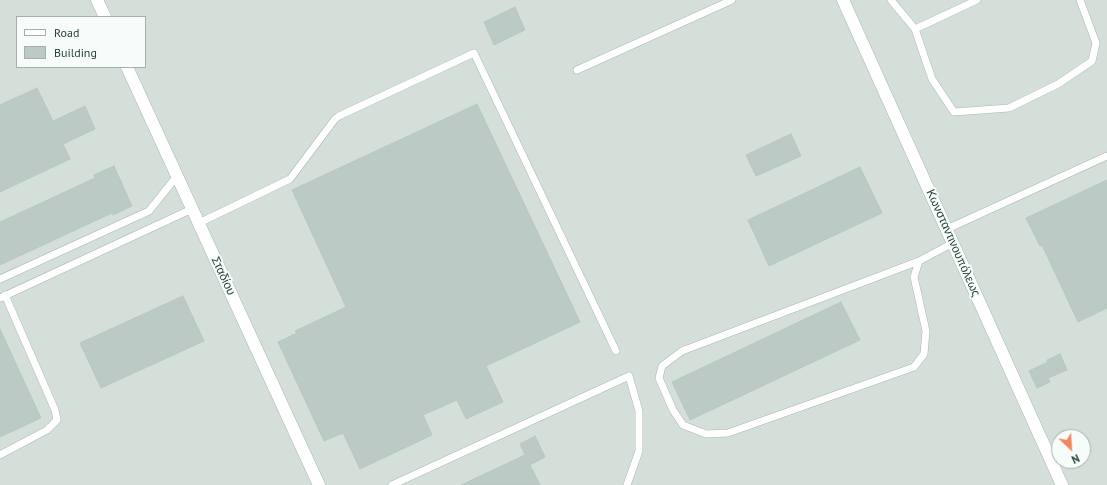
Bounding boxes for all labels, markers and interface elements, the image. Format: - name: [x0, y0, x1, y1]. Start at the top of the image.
- legend: [16, 16, 146, 68]
- text: Road: [54, 25, 79, 40]
- text: Building: [54, 45, 97, 60]
- street label: Κωνσταντινουπόλεως: [923, 187, 983, 299]
- street label: Σταδίου: [208, 254, 238, 298]
- north arrow: [1051, 429, 1091, 469]
- text: N: [1069, 451, 1082, 467]

